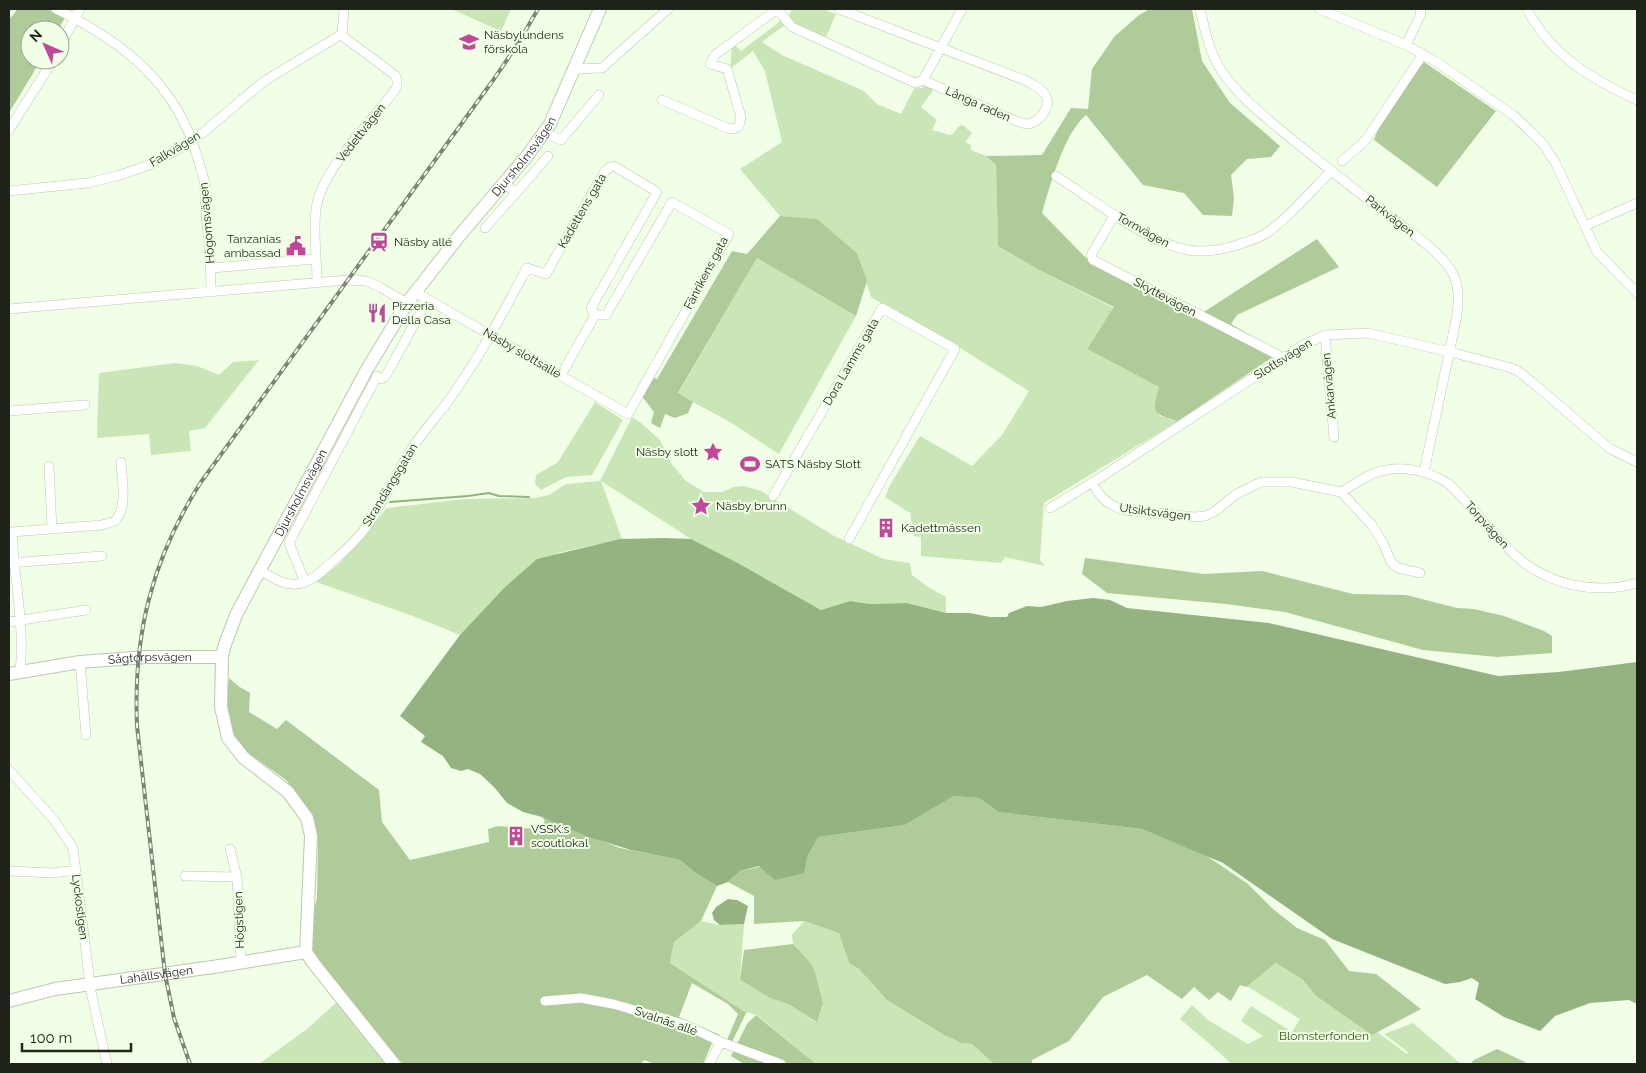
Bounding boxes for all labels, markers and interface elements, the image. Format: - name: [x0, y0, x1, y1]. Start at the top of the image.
- north arrow: [20, 20, 70, 70]
- text: N: [26, 26, 45, 45]
- place label: Näsbylundens förskola: [484, 28, 564, 56]
- school or university icon: Näsbylundens förskola: [458, 31, 480, 53]
- street label: Långa raden: [943, 83, 1013, 125]
- street label: Vedettvägen: [334, 101, 388, 165]
- street label: Djursholmsvägen: [489, 115, 559, 199]
- street label: Falkvägen: [147, 128, 203, 170]
- street label: Kadettens gata: [555, 171, 609, 251]
- street label: Högomsvägen: [196, 182, 218, 264]
- street label: Parkvägen: [1363, 192, 1417, 240]
- street label: Tornvägen: [1114, 210, 1172, 250]
- station icon: Näsby allé: [368, 231, 390, 253]
- place label: Tanzanias ambassad: [224, 232, 281, 260]
- street label: Fänrikens gata: [681, 234, 731, 312]
- public building icon: Tanzanias ambassad: [285, 235, 307, 257]
- place label: Näsby allé: [394, 235, 452, 249]
- street label: Skyttevägen: [1131, 275, 1199, 319]
- place label: Pizzeria Della Casa: [392, 299, 451, 327]
- restaurant icon: Pizzeria Della Casa: [366, 302, 388, 324]
- street label: Dora Lamms gata: [820, 316, 882, 408]
- street label: Näsby slottsallé: [480, 325, 564, 381]
- street label: Slottsvägen: [1251, 336, 1315, 382]
- street label: Ankarvägen: [1319, 352, 1339, 420]
- street label: Strandängsgatan: [360, 441, 420, 529]
- place icon: Näsby slott: [702, 441, 724, 463]
- place label: Näsby slott: [636, 445, 698, 459]
- street label: Djursholmsvägen: [272, 447, 330, 539]
- sports icon: SATS Näsby Slott: [739, 453, 761, 475]
- place label: SATS Näsby Slott: [765, 457, 861, 471]
- place icon: Näsby brunn: [690, 495, 712, 517]
- street label: Torpvägen: [1462, 498, 1512, 552]
- place label: Näsby brunn: [716, 499, 787, 513]
- street label: Utsiktsvägen: [1119, 501, 1191, 523]
- building icon: Kadettmässen: [875, 517, 897, 539]
- place label: Kadettmässen: [901, 521, 981, 535]
- street label: Sågtorpsvägen: [107, 650, 192, 667]
- place label: VSSK:s scoutlokal: [531, 822, 589, 850]
- building icon: VSSK:s scoutlokal: [505, 825, 527, 847]
- street label: Lyckostigen: [69, 873, 91, 941]
- street label: Högstigen: [231, 891, 247, 949]
- street label: Lahällsvägen: [119, 963, 194, 987]
- street label: Svalnäs allé: [633, 1004, 699, 1038]
- scale bar: [22, 1020, 131, 1052]
- text: 100 m: [30, 1029, 72, 1047]
- park label: Blomsterfonden: [1279, 1029, 1369, 1043]

